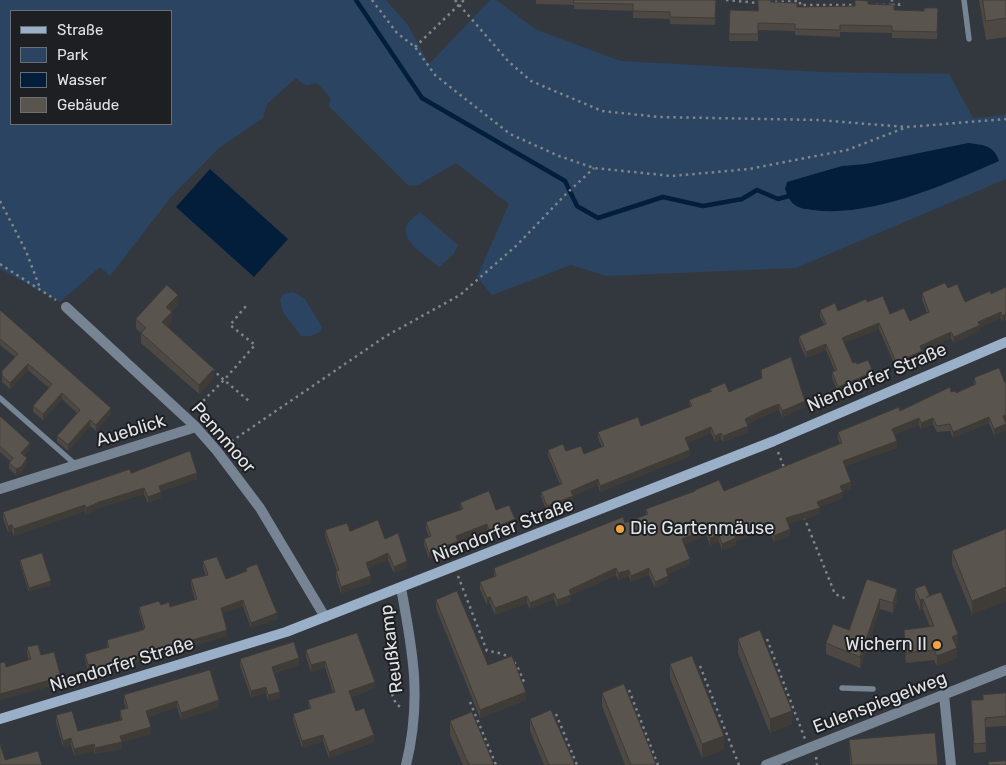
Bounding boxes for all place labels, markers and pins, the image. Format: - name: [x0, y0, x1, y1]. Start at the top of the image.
- place label: Die Gartenmäuse: [630, 518, 774, 540]
- marker: Die Gartenmäuse: [614, 523, 626, 535]
- place label: Wichern II: [845, 634, 927, 656]
- marker: Wichern II: [931, 639, 943, 651]

